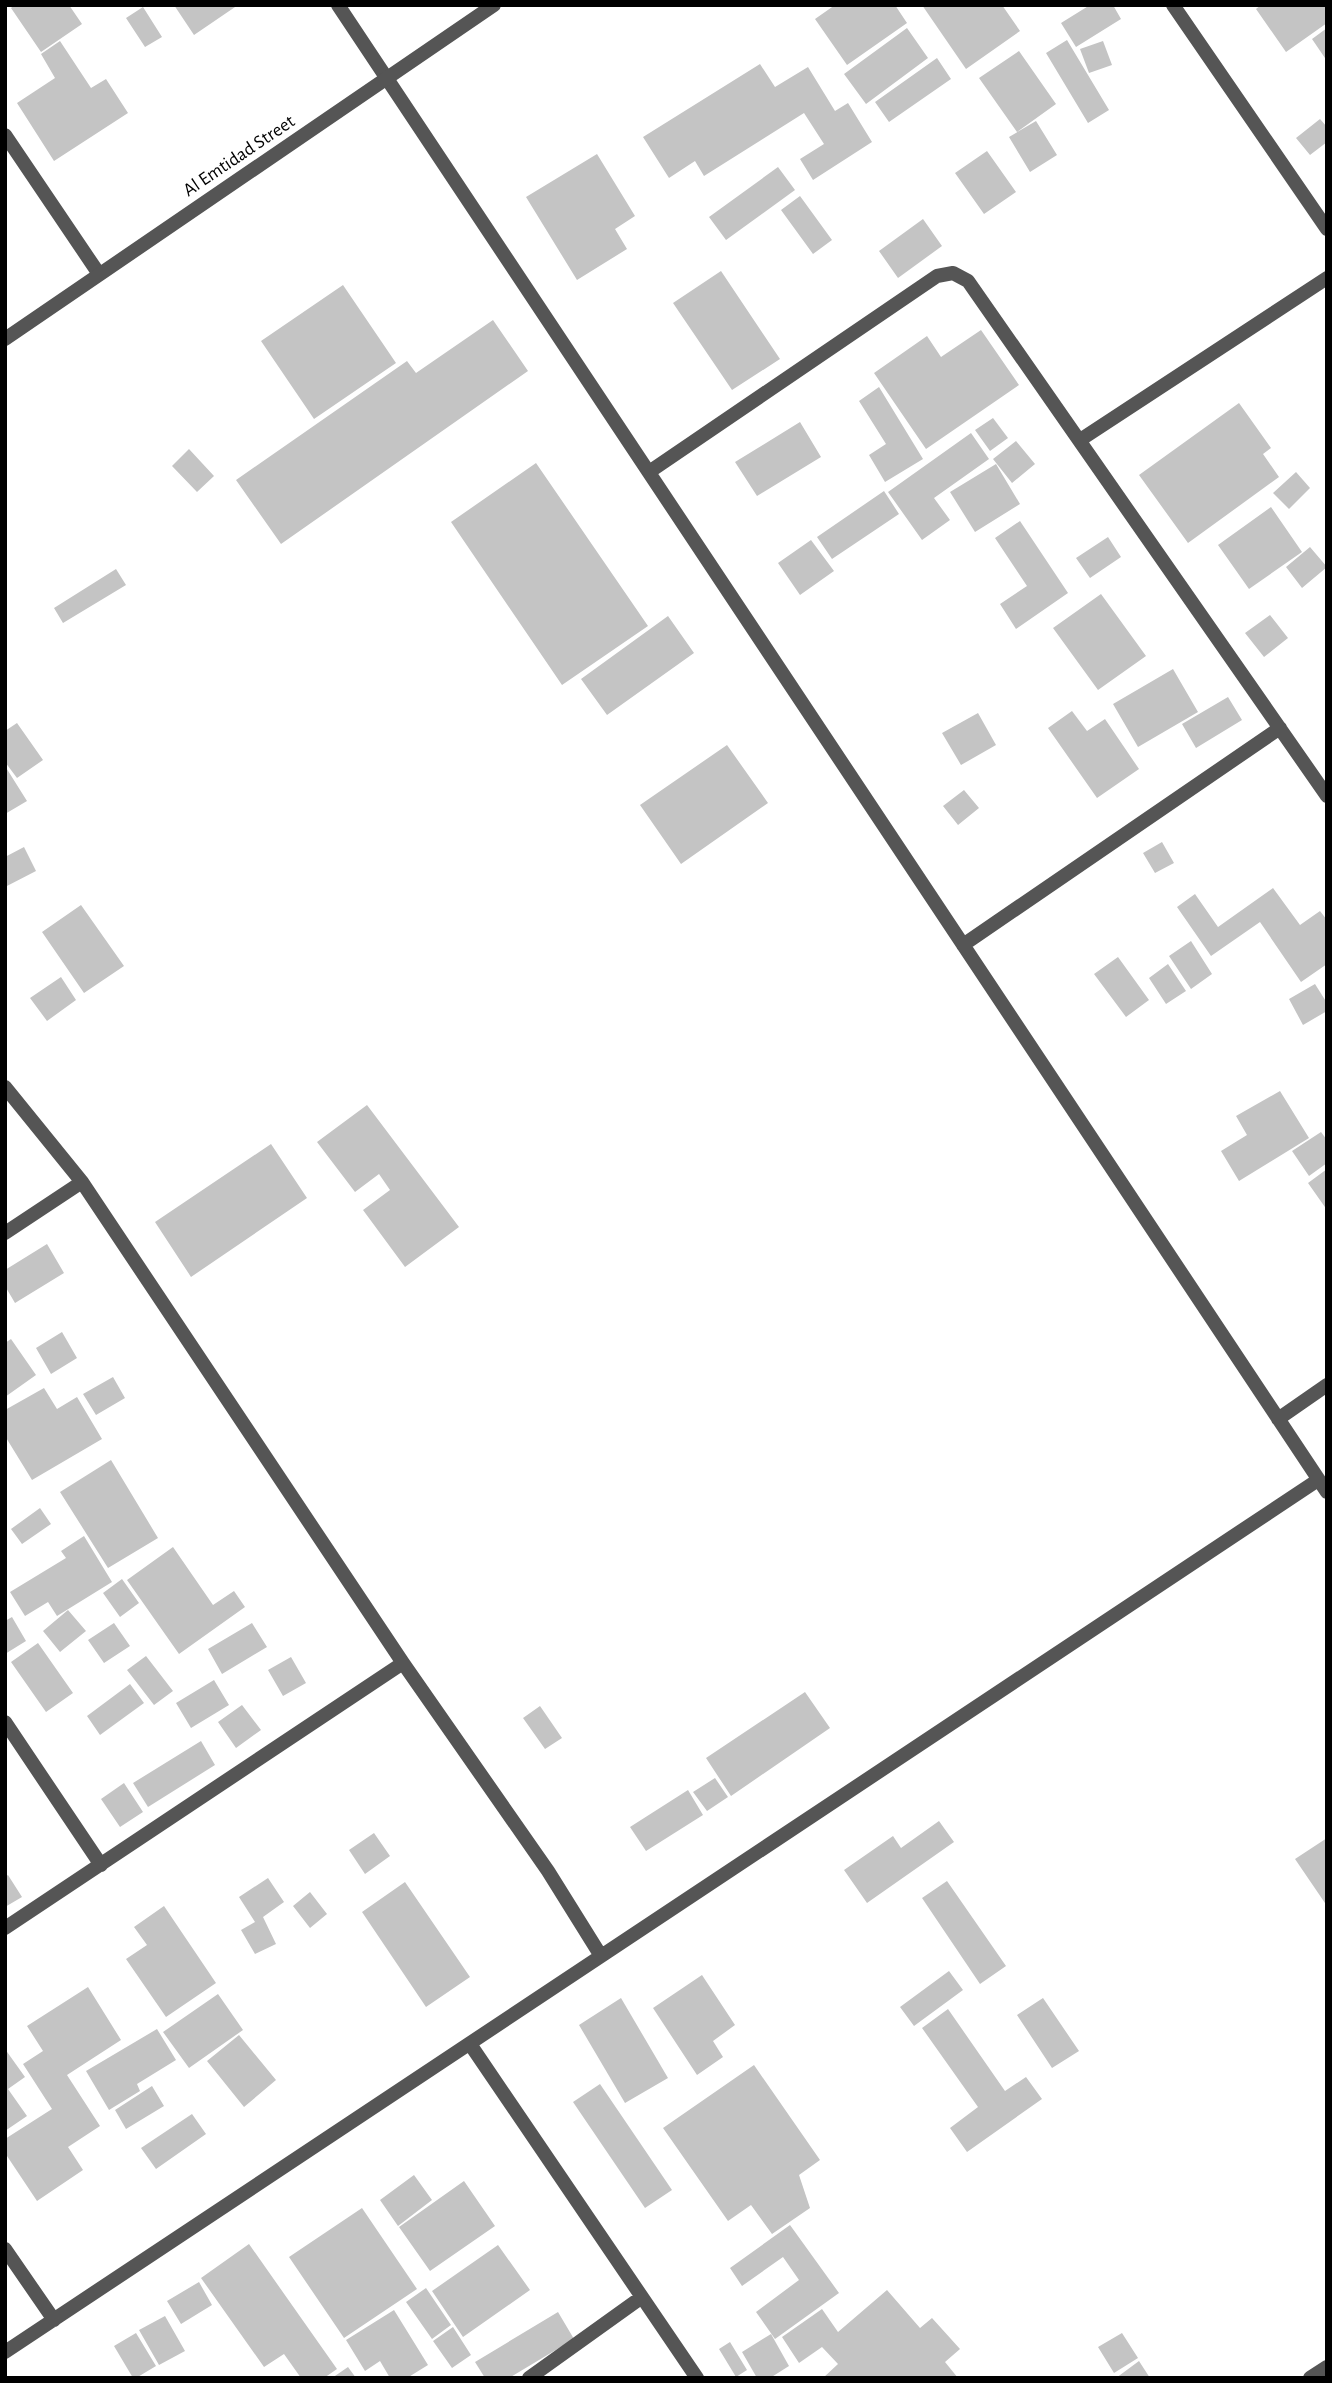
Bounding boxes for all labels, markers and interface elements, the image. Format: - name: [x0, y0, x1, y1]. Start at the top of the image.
- street label: Al Emtidad Street: [180, 112, 298, 200]

